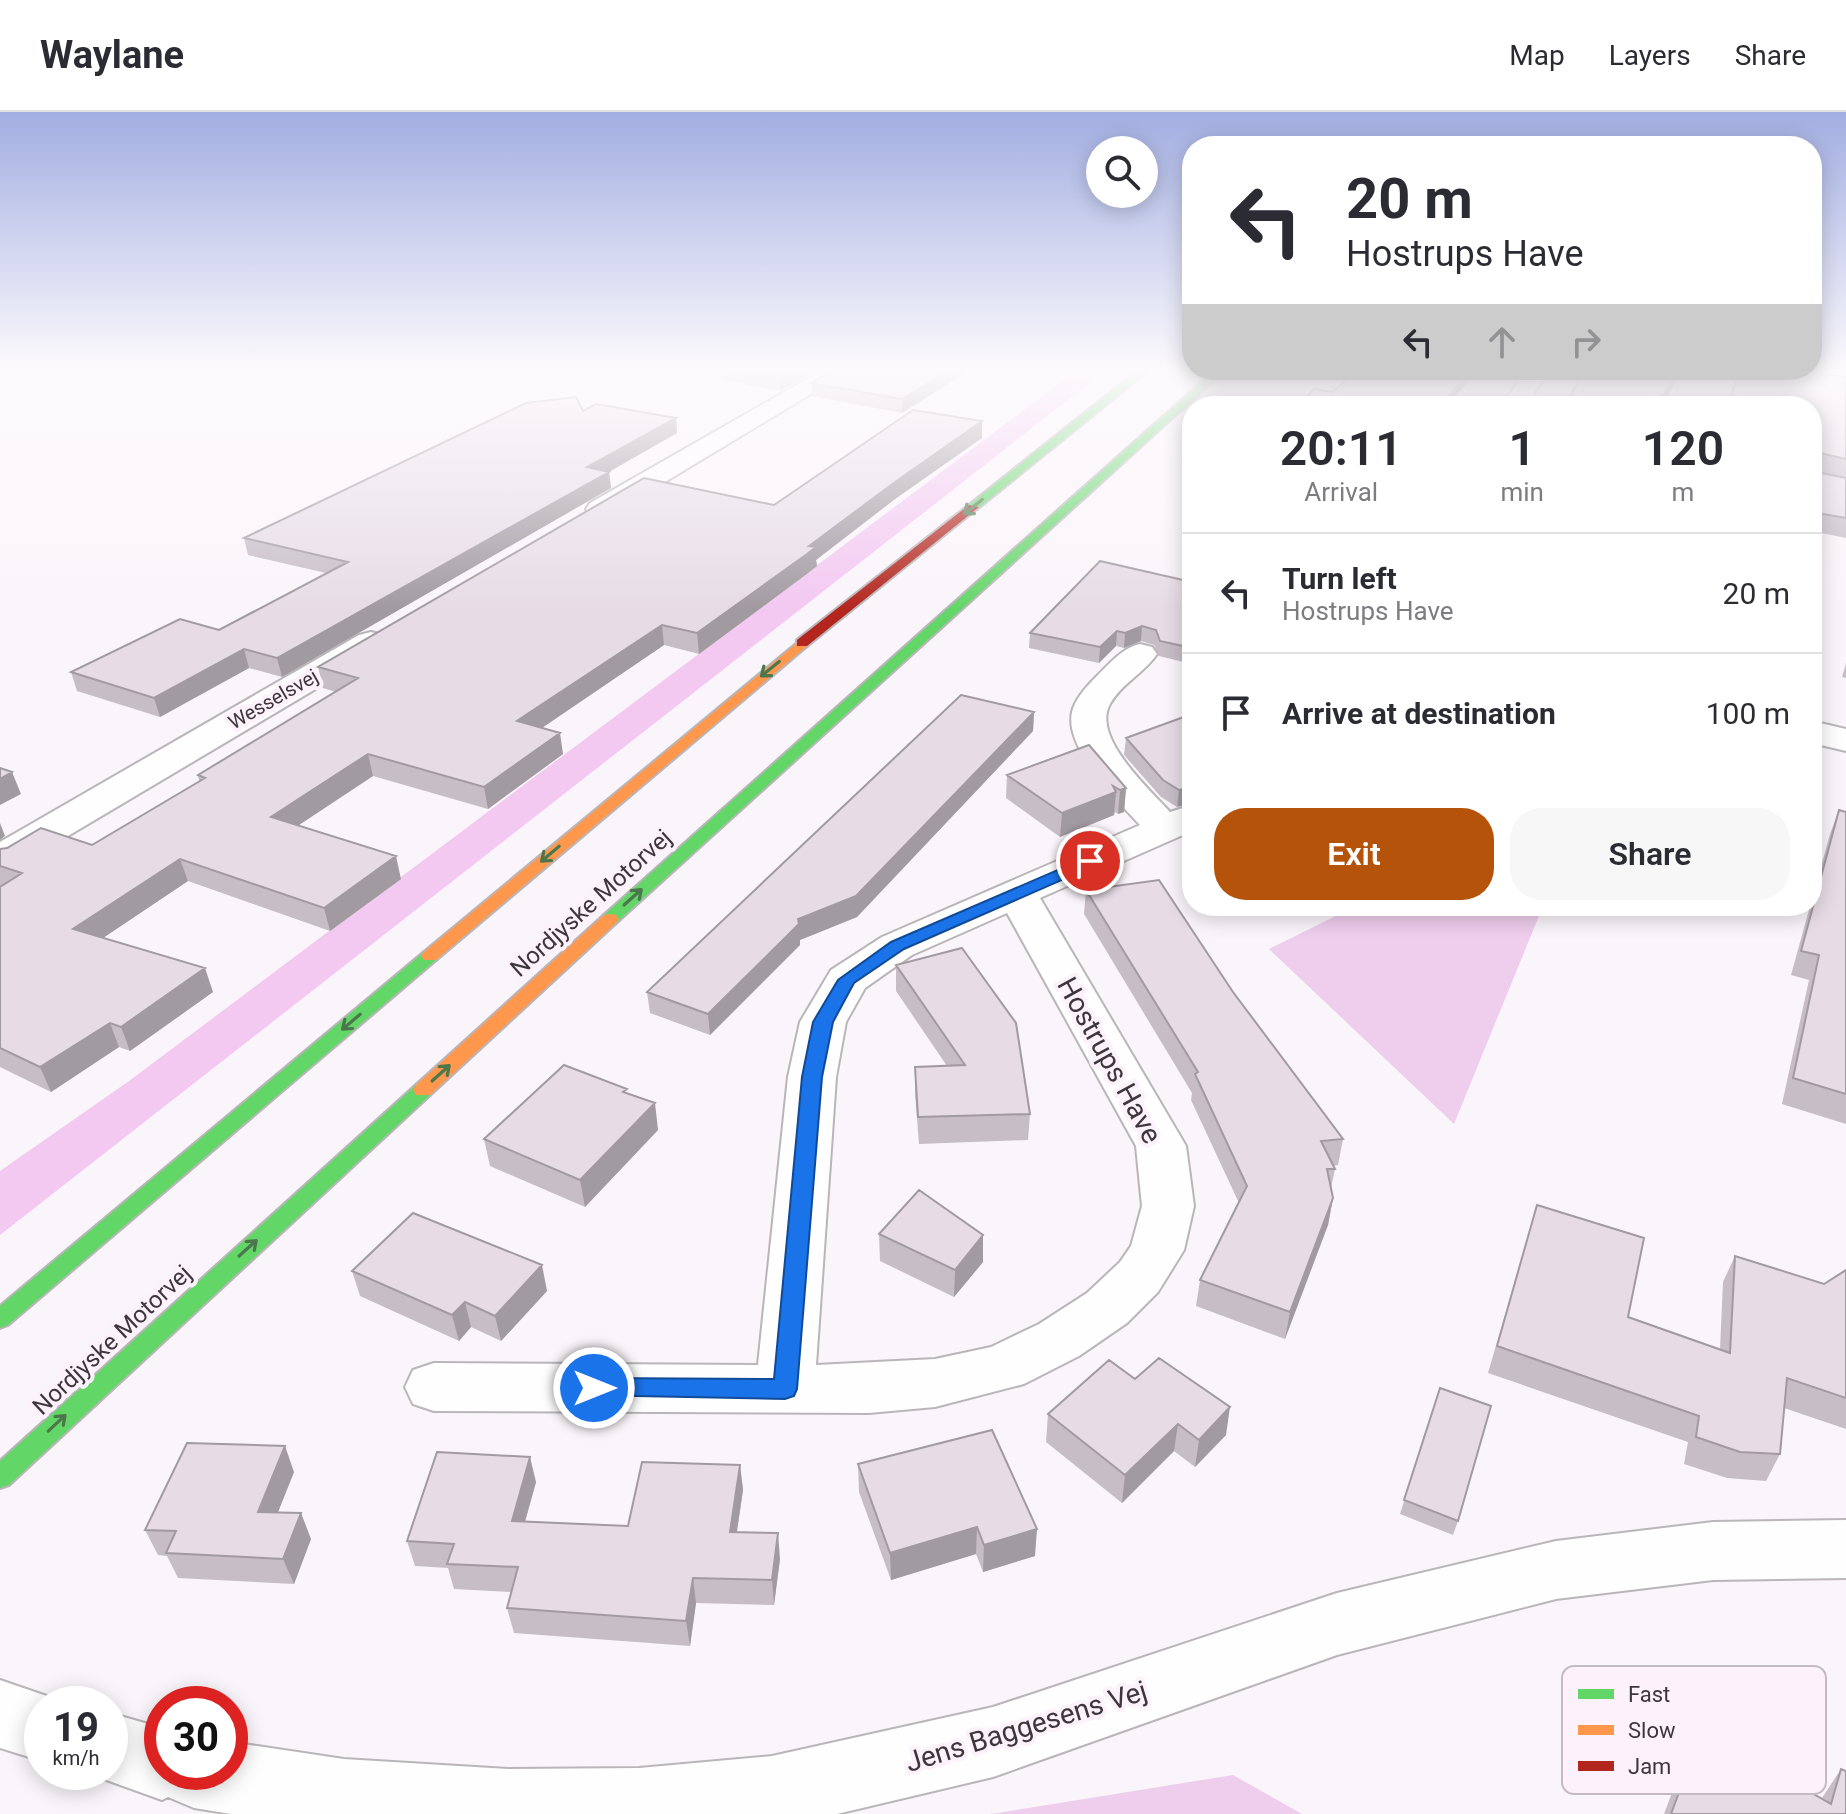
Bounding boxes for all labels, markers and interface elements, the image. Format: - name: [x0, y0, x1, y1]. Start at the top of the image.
- text: Waylane: [40, 33, 184, 77]
- text: Map: [1509, 39, 1565, 72]
- text: Layers: [1609, 39, 1691, 72]
- text: Share: [1735, 39, 1806, 72]
- map controls: [1086, 136, 1158, 208]
- button: search: [1086, 136, 1158, 208]
- text: 20 m: [1346, 166, 1473, 232]
- icon: left: [1214, 168, 1318, 272]
- text: Hostrups Have: [1346, 233, 1584, 275]
- icon: left: [1396, 320, 1440, 364]
- icon: ahead: [1480, 320, 1524, 364]
- icon: right: [1564, 320, 1608, 364]
- text: 20:11: [1280, 420, 1403, 477]
- text: 1: [1509, 420, 1536, 477]
- text: 120: [1642, 420, 1724, 477]
- text: Arrival: [1304, 477, 1378, 507]
- text: min: [1500, 477, 1544, 507]
- text: m: [1672, 477, 1694, 507]
- one-way arrow: [963, 498, 984, 516]
- text: Turn left: [1282, 561, 1397, 596]
- icon: left: [1214, 571, 1258, 615]
- text: 20 m: [1723, 576, 1790, 611]
- text: Hostrups Have: [1282, 596, 1454, 626]
- one-way arrow: [760, 660, 781, 678]
- street label: Wesselsvej: [224, 664, 322, 734]
- icon: arrive: [1214, 691, 1258, 735]
- text: Arrive at destination: [1282, 696, 1556, 731]
- text: 100 m: [1706, 696, 1790, 731]
- button: Exit: [1214, 808, 1494, 900]
- button: Share: [1510, 808, 1790, 900]
- street label: Nordjyske Motorvej: [505, 823, 677, 983]
- pin: [1056, 827, 1124, 895]
- icon: arrive: [1068, 839, 1112, 883]
- one-way arrow: [540, 845, 560, 863]
- one-way arrow: [622, 889, 642, 907]
- street label: Hostrups Have: [1050, 971, 1169, 1149]
- one-way arrow: [341, 1013, 362, 1031]
- one-way arrow: [430, 1064, 450, 1082]
- one-way arrow: [238, 1239, 258, 1257]
- street label: Nordjyske Motorvej: [27, 1259, 197, 1421]
- position arrow: [552, 1346, 636, 1430]
- one-way arrow: [47, 1414, 67, 1433]
- legend: [1562, 1666, 1826, 1794]
- street label: Jens Baggesens Vej: [901, 1674, 1151, 1779]
- text: Fast: [1628, 1682, 1670, 1707]
- speed limit sign: 30: [144, 1686, 248, 1790]
- text: 19: [53, 1704, 99, 1751]
- text: Slow: [1628, 1718, 1676, 1743]
- text: km/h: [53, 1746, 99, 1770]
- text: Jam: [1628, 1754, 1671, 1779]

